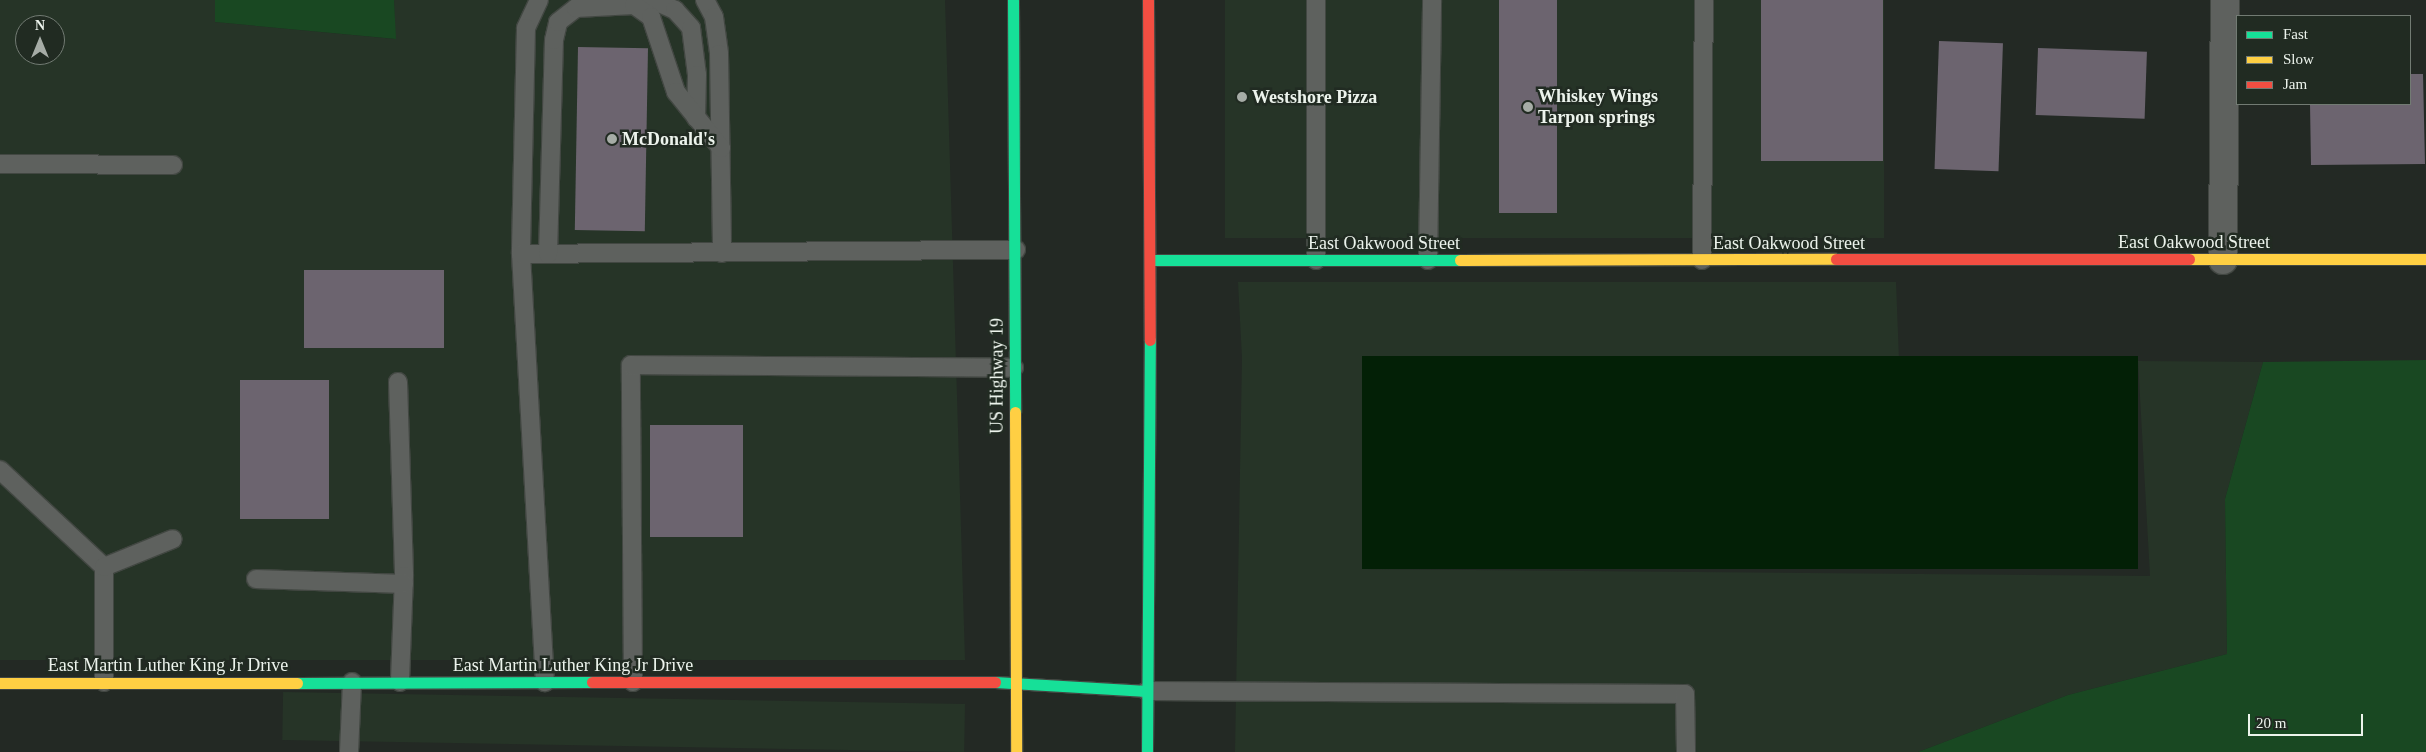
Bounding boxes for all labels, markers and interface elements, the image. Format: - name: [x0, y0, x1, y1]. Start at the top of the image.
- north arrow: [15, 15, 65, 65]
- legend: [2236, 15, 2411, 105]
- text: N: [35, 18, 45, 33]
- text: Fast: [2283, 26, 2308, 42]
- text: Slow: [2283, 51, 2314, 67]
- text: Jam: [2283, 76, 2307, 92]
- place label: Westshore Pizza: [1252, 86, 1377, 108]
- place label: Whiskey Wings Tarpon springs: [1538, 86, 1658, 128]
- marker: Westshore Pizza: [1236, 91, 1248, 103]
- marker: Whiskey Wings Tarpon springs: [1522, 101, 1534, 113]
- place label: McDonald's: [622, 128, 715, 150]
- marker: McDonald's: [606, 133, 618, 145]
- street label: East Oakwood Street: [2118, 231, 2270, 253]
- street label: East Oakwood Street: [1308, 232, 1460, 254]
- street label: East Oakwood Street: [1713, 232, 1865, 254]
- street label: US Highway 19: [986, 318, 1008, 434]
- street label: East Martin Luther King Jr Drive: [48, 654, 288, 676]
- street label: East Martin Luther King Jr Drive: [453, 654, 693, 676]
- scale bar: [2251, 704, 2366, 736]
- text: 20 m: [2256, 715, 2286, 731]

